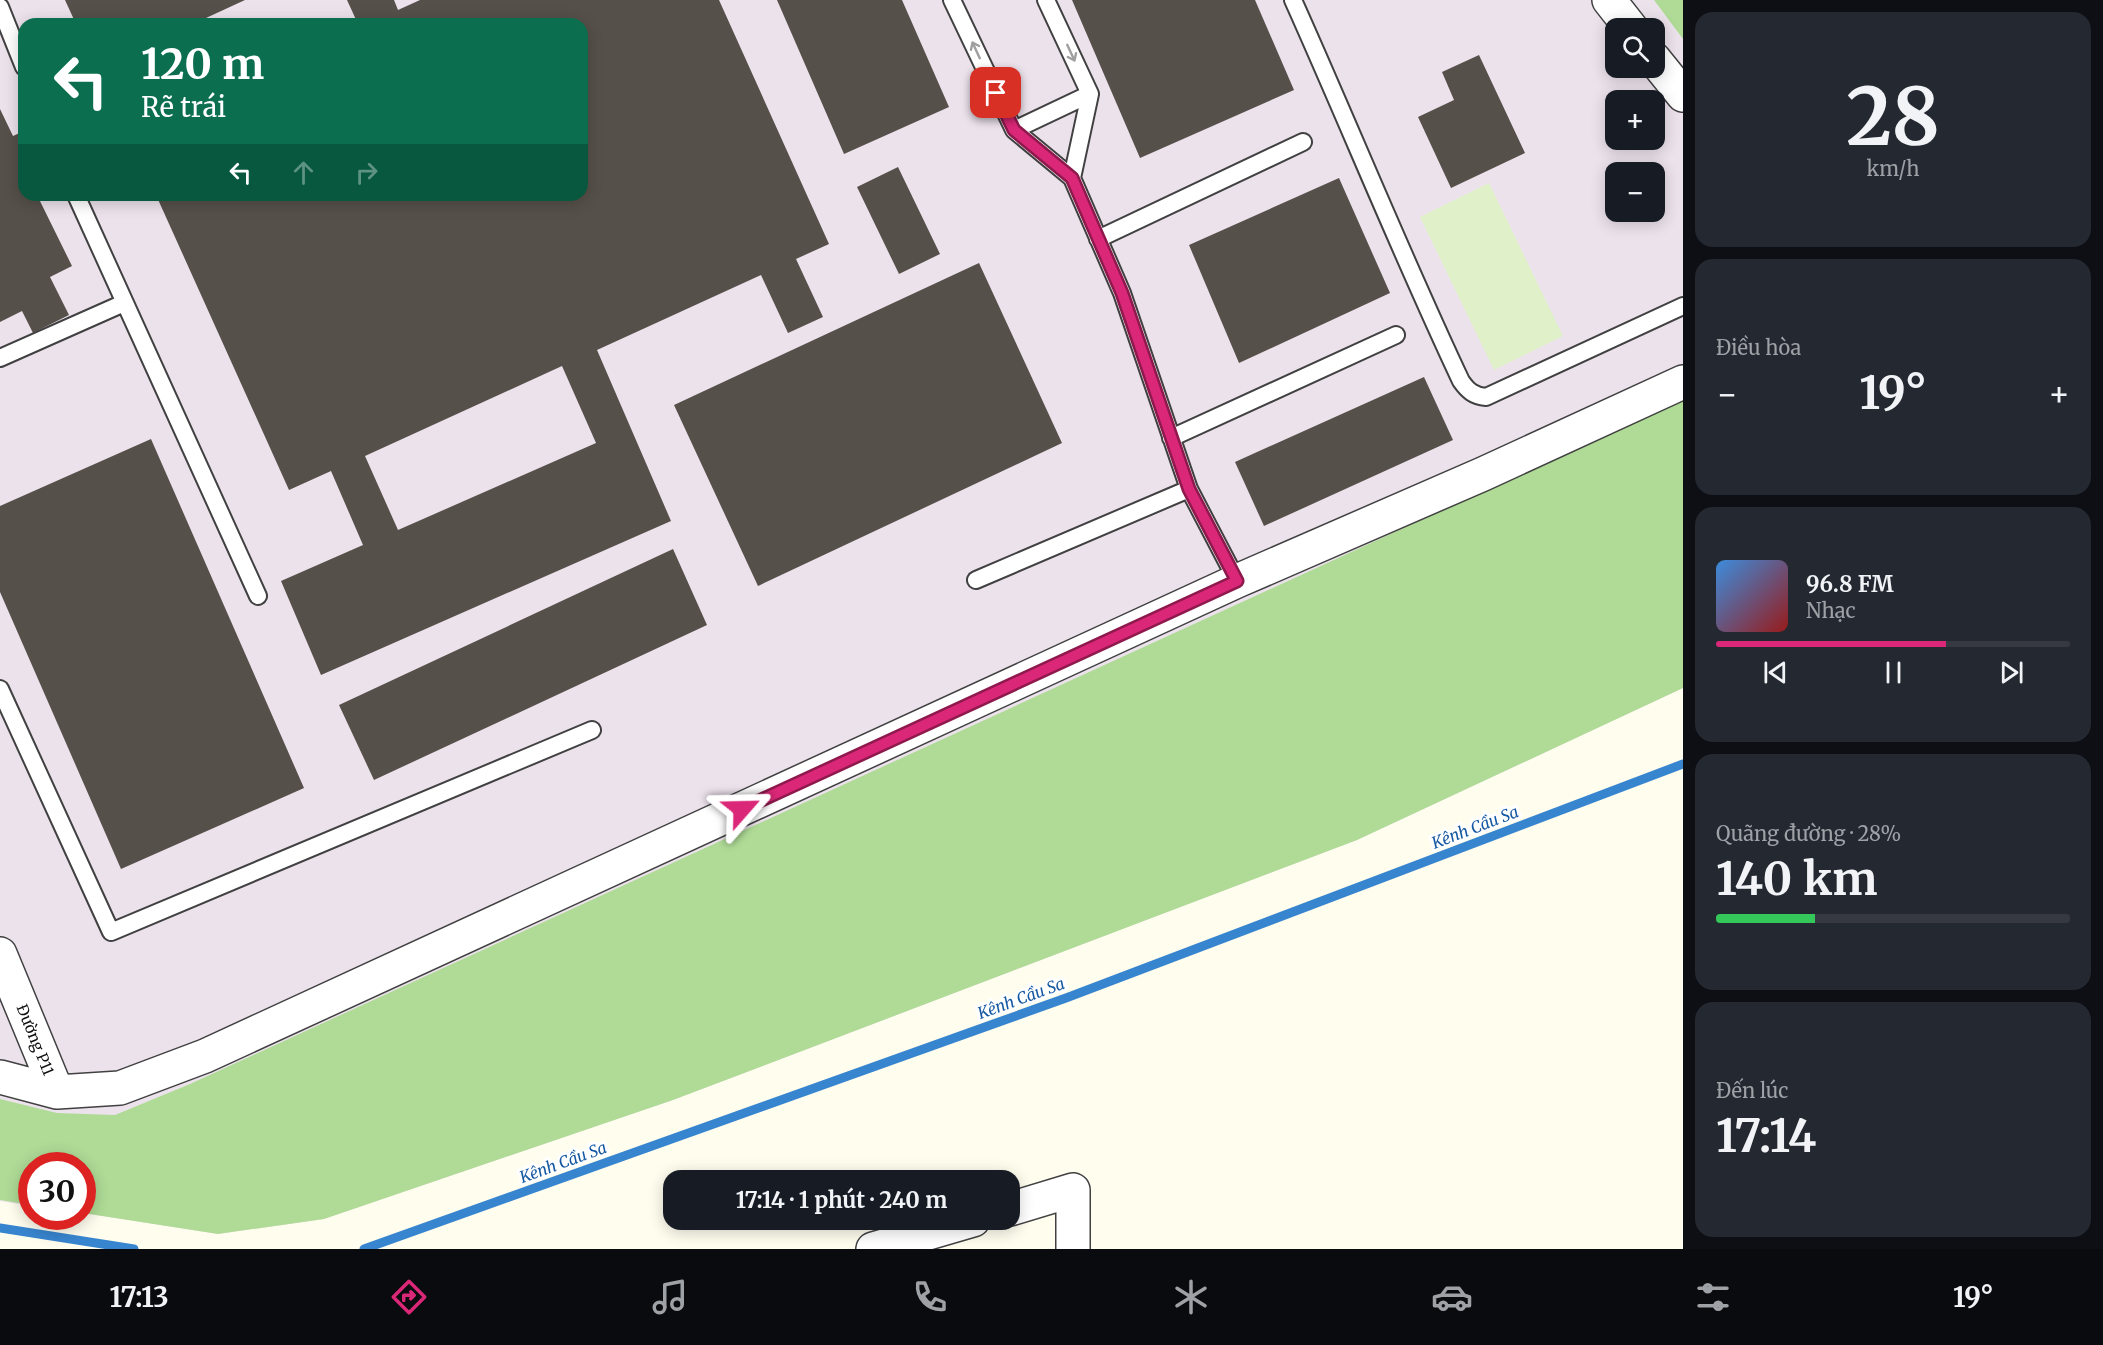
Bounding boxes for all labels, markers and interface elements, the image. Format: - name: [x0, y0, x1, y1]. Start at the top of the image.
- map controls: [1605, 18, 1665, 222]
- button: search: [1605, 18, 1665, 78]
- text: 120 m: [141, 38, 264, 90]
- icon: left: [42, 42, 120, 120]
- one-way arrow: [969, 42, 981, 60]
- one-way arrow: [1066, 43, 1078, 61]
- pin: [970, 67, 1021, 118]
- text: 28: [1846, 68, 1940, 166]
- icon: arrive: [979, 76, 1012, 109]
- text: Rẽ trái: [141, 90, 226, 124]
- button: +: [1605, 90, 1665, 150]
- icon: left: [224, 156, 257, 189]
- icon: ahead: [287, 156, 320, 189]
- icon: right: [350, 156, 383, 189]
- text: km/h: [1867, 156, 1919, 181]
- button: −: [1605, 162, 1665, 222]
- text: Điều hòa: [1716, 335, 1801, 360]
- text: 19°: [1859, 365, 1927, 421]
- text: −: [1716, 374, 1738, 415]
- text: +: [2048, 374, 2070, 415]
- text: 96.8 FM: [1806, 570, 1894, 598]
- text: Nhạc: [1806, 598, 1856, 623]
- icon: previous: [1759, 656, 1792, 689]
- icon: pause: [1877, 656, 1910, 689]
- icon: next: [1995, 656, 2028, 689]
- position arrow: [710, 777, 774, 841]
- water label: Kênh Cầu Sa: [1428, 801, 1521, 853]
- text: Quãng đường · 28%: [1716, 821, 1901, 846]
- text: 140 km: [1716, 851, 1877, 907]
- water label: Kênh Cầu Sa: [974, 973, 1067, 1023]
- street label: Đường P11: [13, 1001, 58, 1078]
- text: Đến lúc: [1716, 1078, 1788, 1103]
- text: 17:14: [1716, 1108, 1816, 1164]
- water label: Kênh Cầu Sa: [516, 1137, 609, 1187]
- speed limit sign: 30: [18, 1152, 96, 1230]
- text: 17:14 · 1 phút · 240 m: [736, 1186, 947, 1214]
- icon: directions: [388, 1276, 430, 1318]
- icon: music: [649, 1276, 691, 1318]
- icon: phone: [909, 1276, 951, 1318]
- icon: climate: [1170, 1276, 1212, 1318]
- icon: car: [1431, 1276, 1473, 1318]
- icon: filters: [1692, 1276, 1734, 1318]
- text: 17:13: [109, 1280, 169, 1314]
- text: 19°: [1953, 1280, 1994, 1314]

